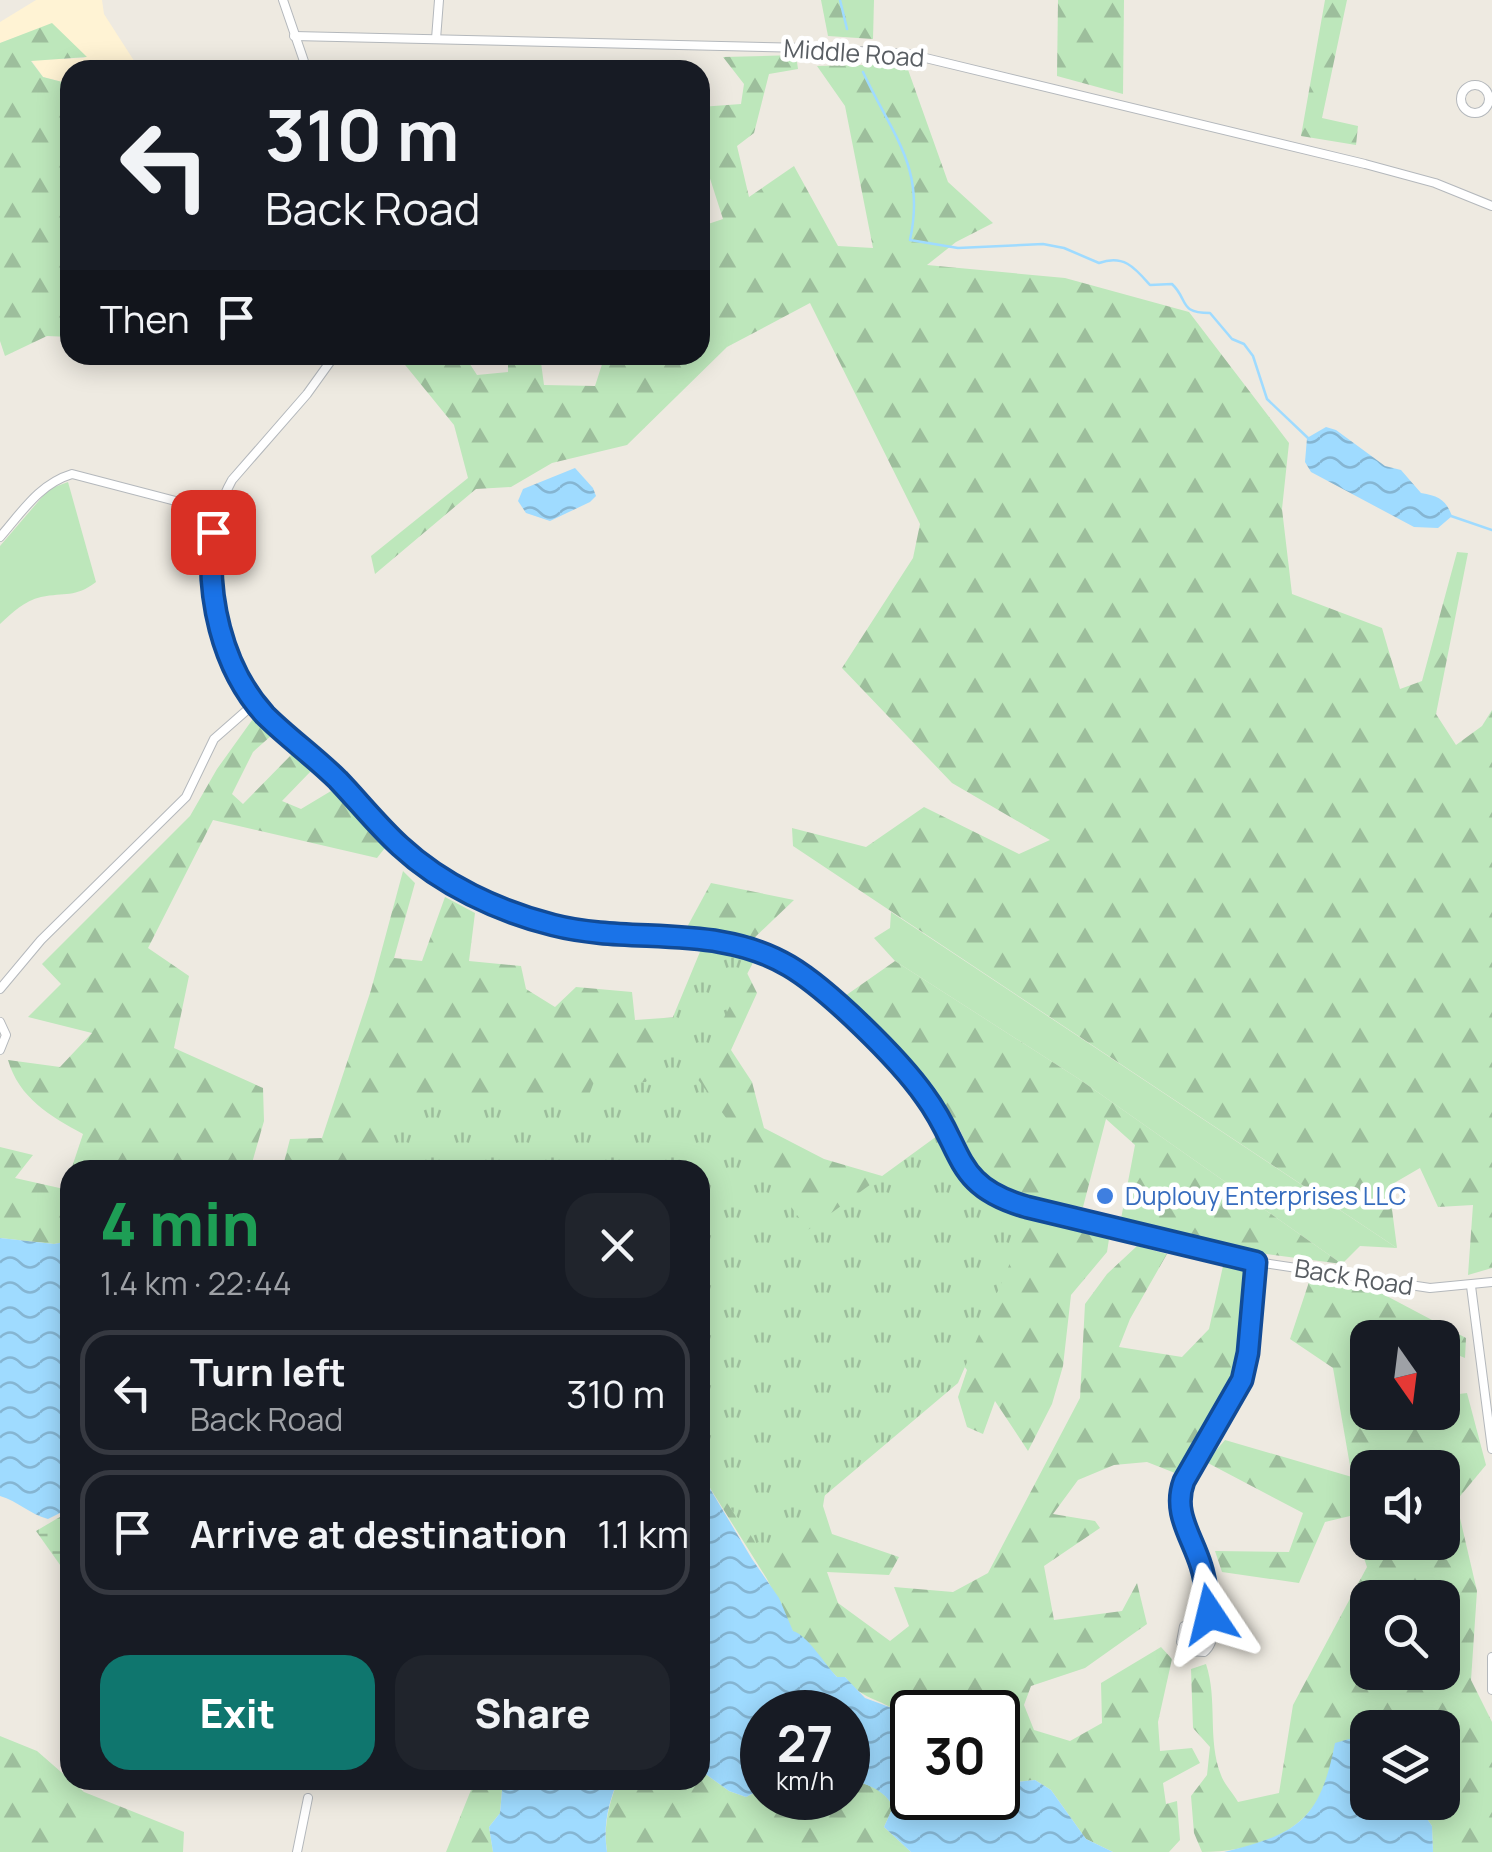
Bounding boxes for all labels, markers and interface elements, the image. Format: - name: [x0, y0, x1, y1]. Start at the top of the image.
- street label: Middle Road: [782, 30, 926, 75]
- text: 310 m: [265, 86, 459, 182]
- icon: left: [100, 100, 230, 230]
- text: Back Road: [265, 177, 480, 239]
- icon: arrive: [209, 290, 264, 345]
- text: Then: [100, 292, 189, 344]
- pin: [171, 490, 256, 575]
- icon: arrive: [186, 505, 241, 560]
- place label: Duplouy Enterprises LLC: [1125, 1178, 1406, 1213]
- text: 4 min: [100, 1182, 260, 1264]
- marker: Duplouy Enterprises LLC: [1094, 1185, 1116, 1207]
- button: close: [565, 1193, 670, 1298]
- street label: Back Road: [1292, 1250, 1416, 1303]
- text: 1.4 km · 22:44: [100, 1261, 292, 1305]
- north arrow: [1350, 1320, 1460, 1430]
- map controls: [1350, 1320, 1460, 1820]
- text: Turn left: [190, 1345, 346, 1397]
- icon: left: [105, 1365, 160, 1420]
- text: 310 m: [566, 1367, 665, 1419]
- text: Back Road: [190, 1397, 343, 1441]
- button: sound: [1350, 1450, 1460, 1560]
- icon: arrive: [105, 1505, 160, 1560]
- text: Arrive at destination: [190, 1507, 567, 1559]
- text: 1.1 km: [597, 1507, 689, 1559]
- position arrow: [1158, 1562, 1262, 1666]
- button: search: [1350, 1580, 1460, 1690]
- button: Exit: [100, 1655, 375, 1770]
- button: Share: [395, 1655, 670, 1770]
- speed limit sign: 30: [890, 1690, 1020, 1820]
- text: 27: [777, 1709, 833, 1777]
- button: layers: [1350, 1710, 1460, 1820]
- text: km/h: [776, 1763, 834, 1798]

